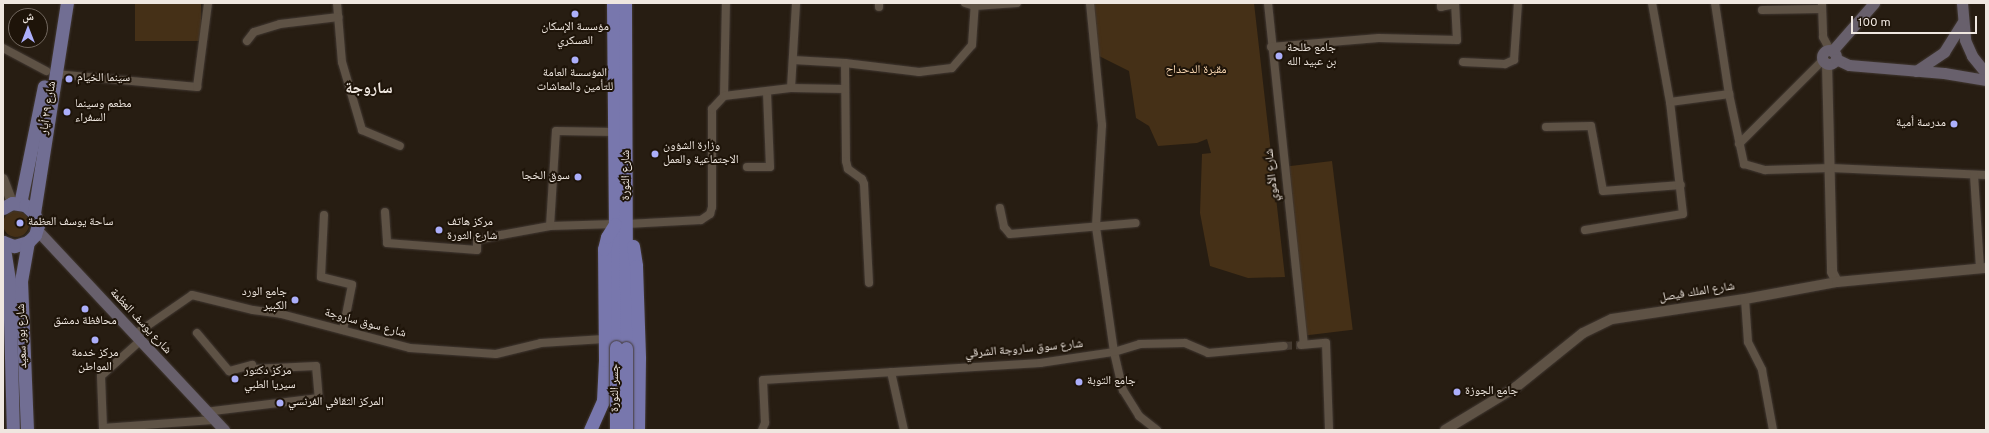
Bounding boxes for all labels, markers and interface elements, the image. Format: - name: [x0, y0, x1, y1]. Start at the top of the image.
- north arrow: [8, 8, 48, 48]
- scale bar: [1853, 8, 1979, 34]
- marker: مؤسسة الإسكان العسكري: [570, 9, 580, 19]
- text: ش: [22, 10, 34, 24]
- text: 100 m: [1858, 15, 1891, 31]
- place label: مؤسسة الإسكان العسكري: [541, 21, 609, 49]
- place label: جامع طلحة بن عبيد الله: [1287, 42, 1336, 70]
- marker: جامع طلحة بن عبيد الله: [1274, 51, 1284, 61]
- marker: المؤسسة العامة للتأمين والمعاشات: [570, 55, 580, 65]
- park label: مقبرة الدحداح: [1165, 64, 1227, 78]
- place label: المؤسسة العامة للتأمين والمعاشات: [537, 67, 613, 95]
- place label: سينما الخيام: [77, 72, 130, 86]
- marker: سينما الخيام: [64, 74, 74, 84]
- district label: ساروجة: [345, 79, 393, 99]
- street label: شارع ٢٩ أيار: [38, 80, 60, 136]
- place label: مطعم وسينما السفراء: [75, 98, 131, 126]
- marker: مطعم وسينما السفراء: [62, 107, 72, 117]
- place label: مدرسة أمية: [1896, 117, 1946, 131]
- marker: مدرسة أمية: [1949, 119, 1959, 129]
- place label: وزارة الشؤون الاجتماعية والعمل: [663, 140, 739, 168]
- street label: شارع الأموي: [1263, 148, 1283, 202]
- marker: وزارة الشؤون الاجتماعية والعمل: [650, 149, 660, 159]
- street label: شارع الثورة: [620, 150, 634, 200]
- place label: سوق الخجا: [521, 170, 570, 184]
- marker: سوق الخجا: [573, 172, 583, 182]
- place label: ساحة يوسف العظمة: [28, 216, 113, 230]
- place label: مركز هاتف شارع الثورة: [447, 216, 497, 244]
- marker: ساحة يوسف العظمة: [15, 218, 25, 228]
- marker: مركز هاتف شارع الثورة: [434, 225, 444, 235]
- street label: شارع الملك فيصل: [1658, 280, 1736, 306]
- street label: شارع يوسف العظمة: [106, 286, 174, 358]
- place label: جامع الورد الكبير: [242, 286, 287, 314]
- marker: جامع الورد الكبير: [290, 295, 300, 305]
- street label: شارع بور سعيد: [15, 303, 31, 369]
- marker: محافظة دمشق: [80, 304, 90, 314]
- street label: شارع سوق ساروجة: [323, 306, 407, 342]
- place label: محافظة دمشق: [53, 315, 117, 329]
- marker: مركز خدمة المواطن: [90, 335, 100, 345]
- street label: شارع سوق ساروجة الشرقي: [964, 338, 1084, 362]
- place label: مركز خدمة المواطن: [71, 347, 119, 375]
- street label: جسر الثورة: [609, 364, 623, 412]
- place label: مركز دكتور سيريا الطبي: [244, 365, 296, 393]
- marker: مركز دكتور سيريا الطبي: [229, 373, 241, 385]
- place label: جامع التوبة: [1087, 375, 1136, 389]
- marker: جامع التوبة: [1074, 377, 1084, 387]
- place label: جامع الجوزة: [1465, 385, 1518, 399]
- marker: جامع الجوزة: [1452, 387, 1462, 397]
- place label: المركز الثقافي الفرنسي: [288, 396, 384, 410]
- marker: المركز الثقافي الفرنسي: [275, 398, 285, 408]

